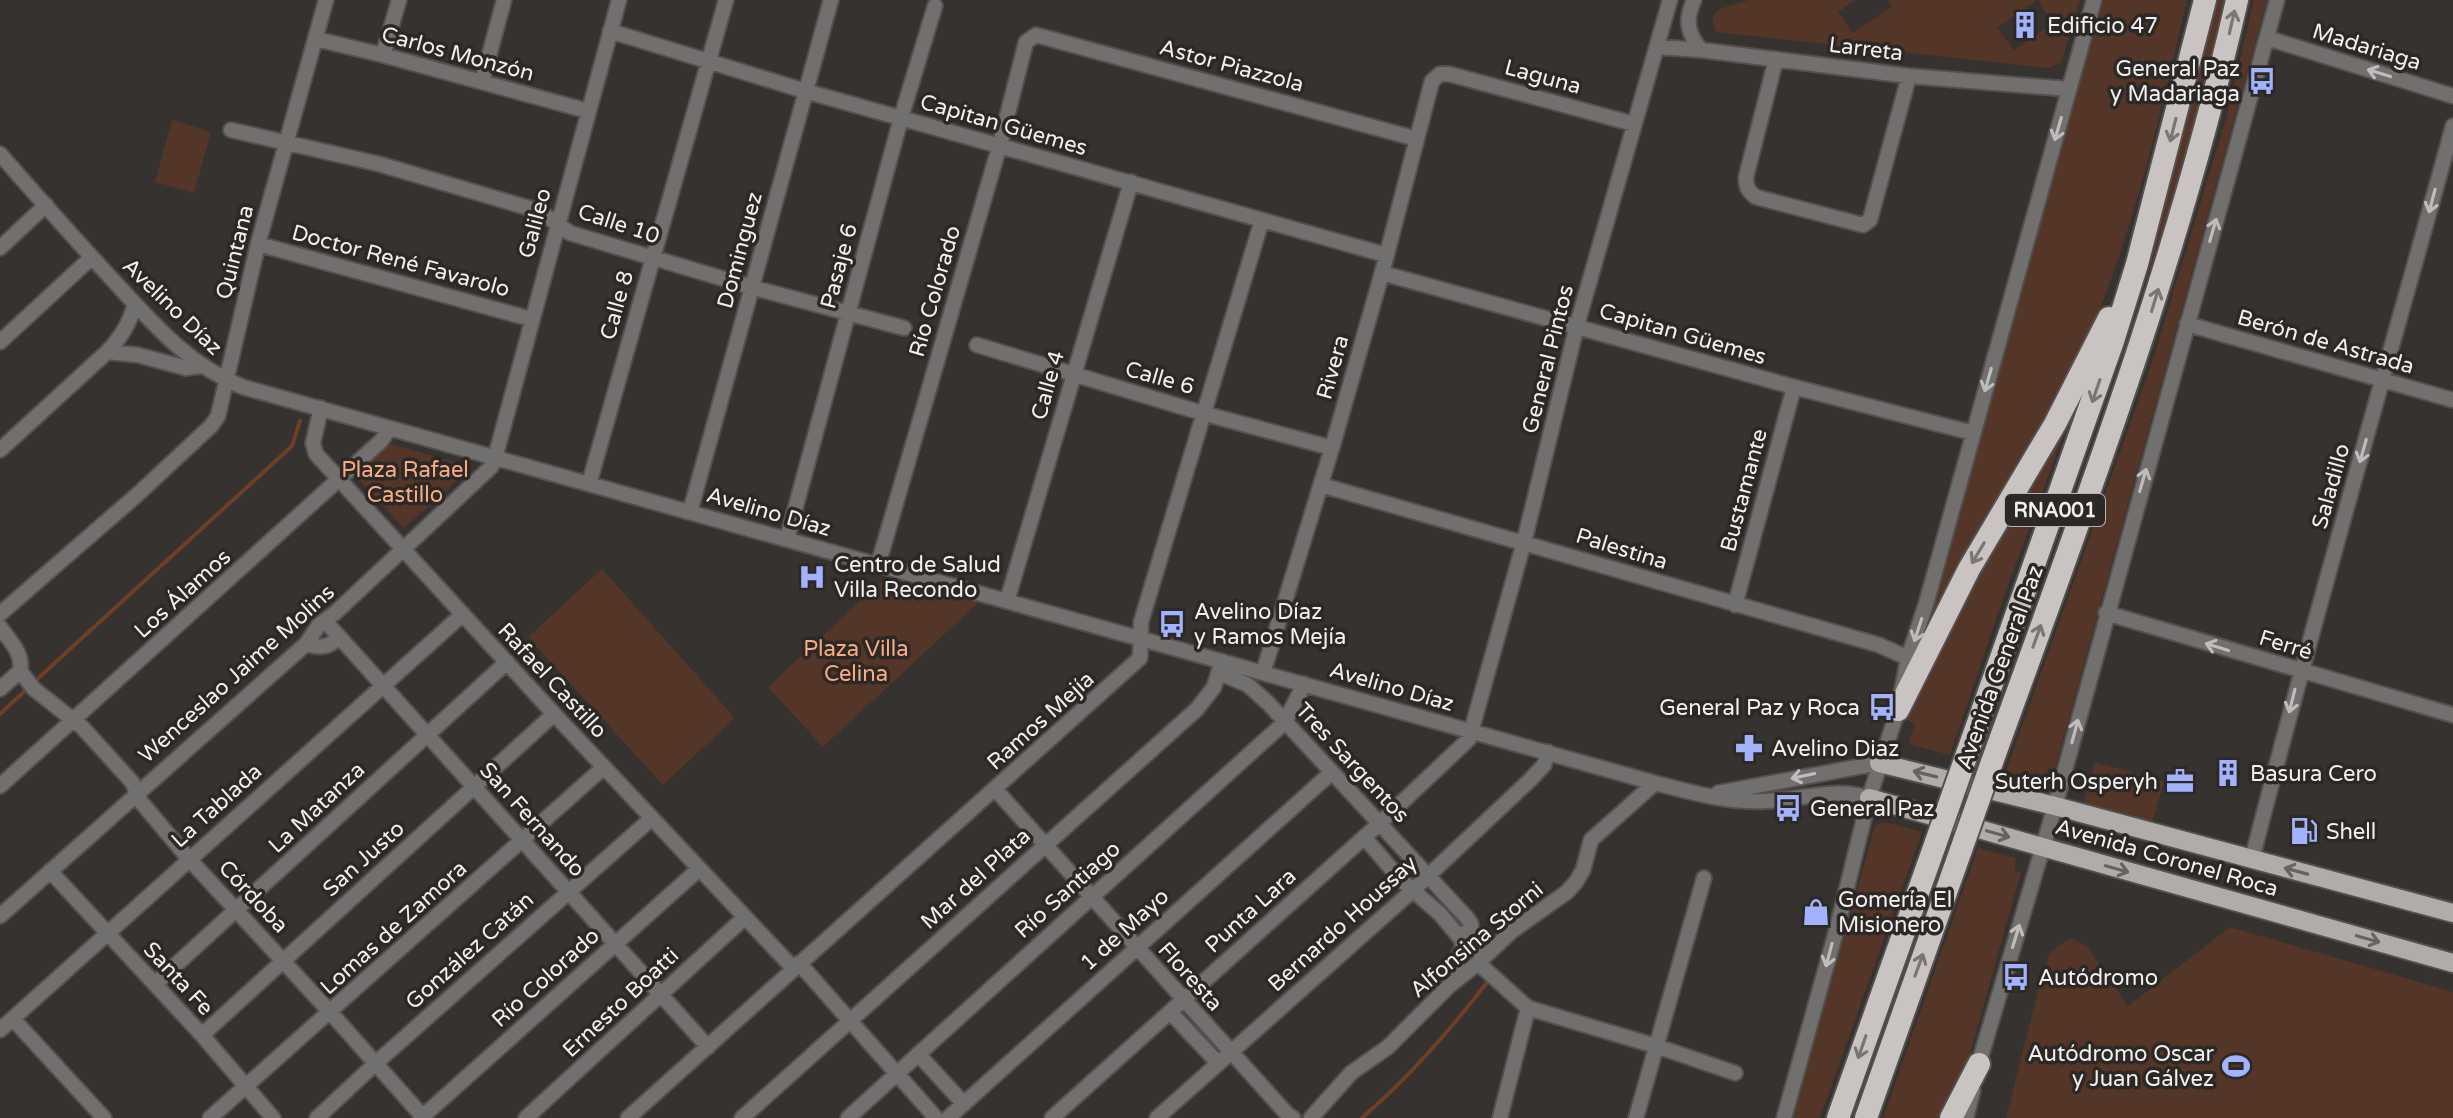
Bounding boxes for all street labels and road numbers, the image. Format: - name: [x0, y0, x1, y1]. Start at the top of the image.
- street label: Madariaga: [2309, 18, 2424, 76]
- street label: Carlos Monzón: [379, 21, 537, 87]
- street label: Larreta: [1827, 32, 1905, 66]
- street label: Astor Piazzola: [1157, 34, 1307, 98]
- street label: Laguna: [1502, 54, 1584, 100]
- street label: Capitan Güemes: [917, 89, 1090, 161]
- street label: Galileo: [513, 185, 557, 261]
- street label: Dominguez: [712, 189, 768, 311]
- street label: Calle 10: [575, 199, 663, 249]
- street label: Quintana: [211, 202, 259, 302]
- street label: Doctor René Favarolo: [289, 219, 513, 303]
- street label: Pasaje 6: [815, 221, 863, 312]
- street label: Río Colorado: [904, 223, 966, 360]
- street label: Avelino Díaz: [117, 253, 227, 361]
- street label: Calle 8: [595, 268, 639, 343]
- street label: General Pintos: [1517, 282, 1579, 436]
- street label: Capitan Güemes: [1596, 298, 1769, 370]
- street label: Berón de Astrada: [2234, 304, 2417, 380]
- street label: Rivera: [1311, 332, 1355, 403]
- street label: Calle 4: [1026, 348, 1070, 423]
- street label: Calle 6: [1122, 356, 1197, 400]
- street label: Bustamante: [1715, 426, 1773, 555]
- street label: Saladillo: [2306, 441, 2356, 532]
- street label: Avelino Díaz: [704, 482, 834, 542]
- road number: RNA001: [2005, 494, 2105, 526]
- street label: Palestina: [1573, 523, 1671, 575]
- street label: Los Álamos: [128, 543, 236, 644]
- street label: Avenida General Paz: [1951, 562, 2049, 773]
- street label: Wenceslao Jaime Molins: [133, 579, 340, 769]
- street label: Rafael Castillo: [492, 618, 612, 744]
- street label: Ferré: [2256, 625, 2315, 665]
- street label: Avelino Díaz: [1327, 657, 1457, 717]
- street label: Ramos Mejía: [982, 666, 1099, 775]
- street label: Tres Sargentos: [1290, 697, 1414, 828]
- street label: La Matanza: [263, 757, 370, 859]
- street label: San Fernando: [474, 757, 590, 882]
- street label: La Tablada: [166, 758, 267, 853]
- street label: Avenida Coronel Roca: [2052, 814, 2281, 902]
- street label: San Justo: [318, 815, 410, 902]
- street label: Mar del Plata: [916, 823, 1036, 935]
- street label: Río Santiago: [1010, 836, 1126, 944]
- street label: Bernardo Houssay: [1263, 850, 1422, 997]
- street label: Córdoba: [213, 855, 293, 938]
- street label: Lomas de Zamora: [315, 855, 472, 1000]
- street label: Punta Lara: [1200, 863, 1302, 958]
- street label: Alfonsina Storni: [1405, 877, 1549, 1003]
- street label: 1 de Mayo: [1075, 883, 1174, 976]
- street label: González Catán: [400, 887, 539, 1015]
- street label: Río Colorado: [487, 923, 605, 1033]
- street label: Santa Fe: [138, 937, 219, 1021]
- street label: Floresta: [1153, 937, 1228, 1017]
- street label: Ernesto Boatti: [557, 942, 684, 1063]

